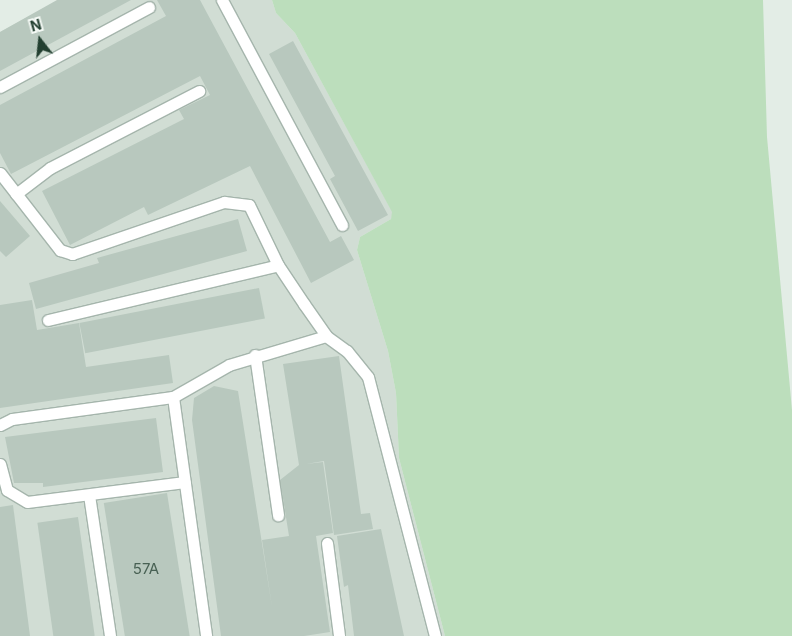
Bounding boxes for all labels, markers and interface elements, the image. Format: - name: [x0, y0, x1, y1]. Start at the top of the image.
- north arrow: [15, 15, 65, 65]
- text: N: [28, 15, 43, 35]
- house number: 57А: [133, 560, 159, 578]

